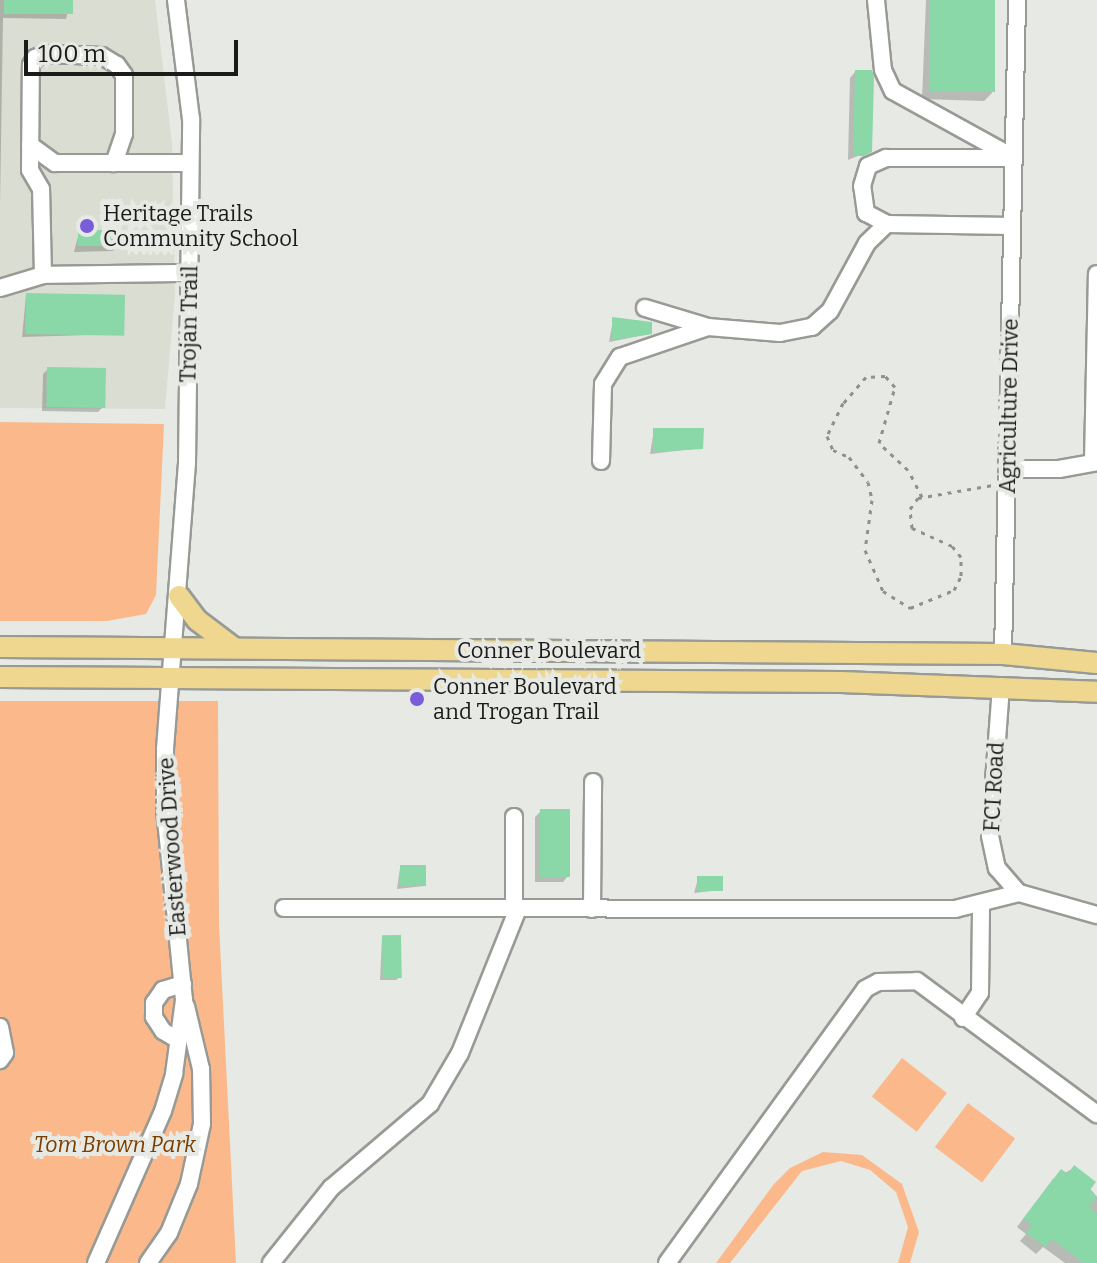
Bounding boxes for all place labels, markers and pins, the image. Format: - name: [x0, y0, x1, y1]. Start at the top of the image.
- place label: Heritage Trails Community School: [103, 200, 298, 252]
- marker: Heritage Trails Community School: [78, 217, 96, 235]
- place label: Conner Boulevard and Trogan Trail: [433, 673, 617, 724]
- marker: Conner Boulevard and Trogan Trail: [408, 690, 426, 708]

